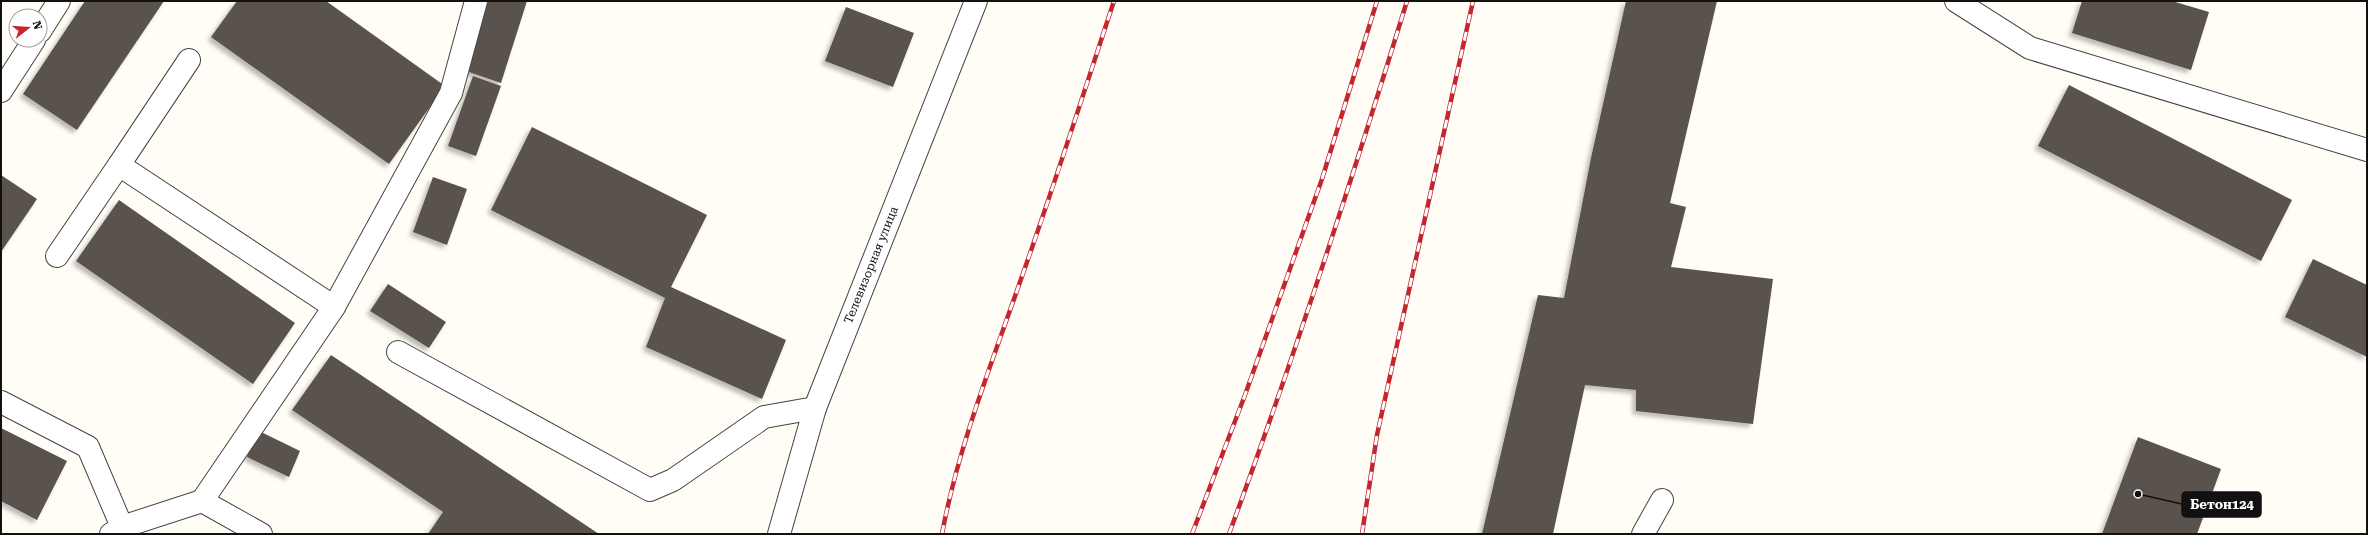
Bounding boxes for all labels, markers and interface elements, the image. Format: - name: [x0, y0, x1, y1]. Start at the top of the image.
- north arrow: [8, 8, 48, 48]
- text: N: [30, 19, 45, 32]
- street label: Телевизорная улица: [841, 204, 901, 326]
- callout: Бетон124: [2182, 492, 2261, 517]
- text: Бетон124: [2190, 497, 2254, 512]

